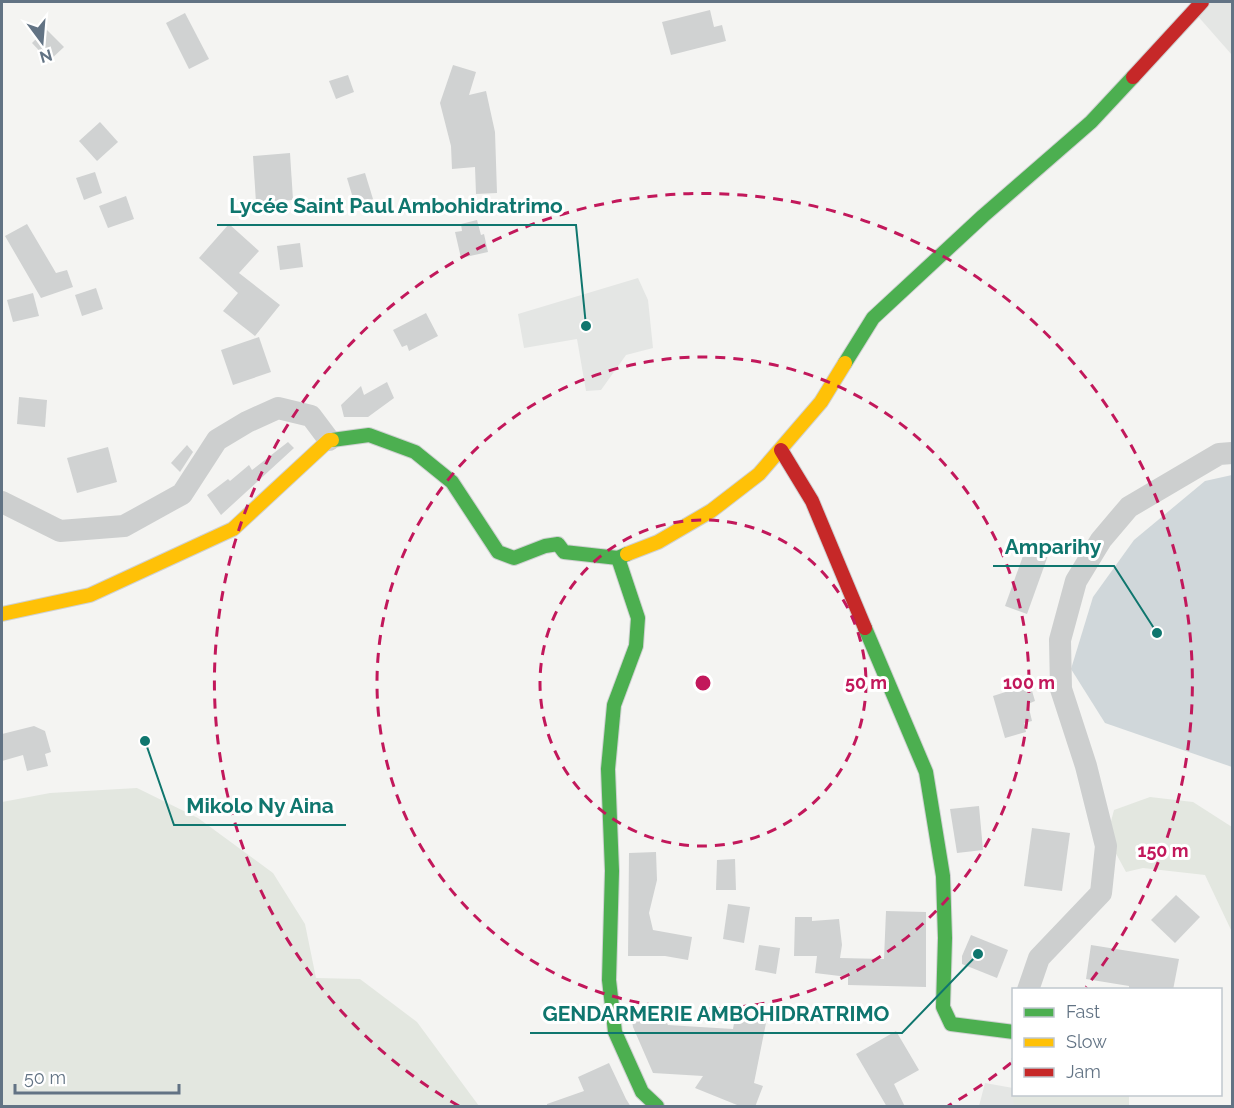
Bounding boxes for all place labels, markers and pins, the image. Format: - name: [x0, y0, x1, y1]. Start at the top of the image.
- callout: Lycée Saint Paul Ambohidratrimo: [217, 186, 576, 225]
- callout: Amparihy: [993, 527, 1114, 566]
- centre of rings: [693, 673, 713, 693]
- callout: Mikolo Ny Aina: [174, 786, 346, 825]
- callout: GENDARMERIE AMBOHIDRATRIMO: [530, 994, 902, 1033]

